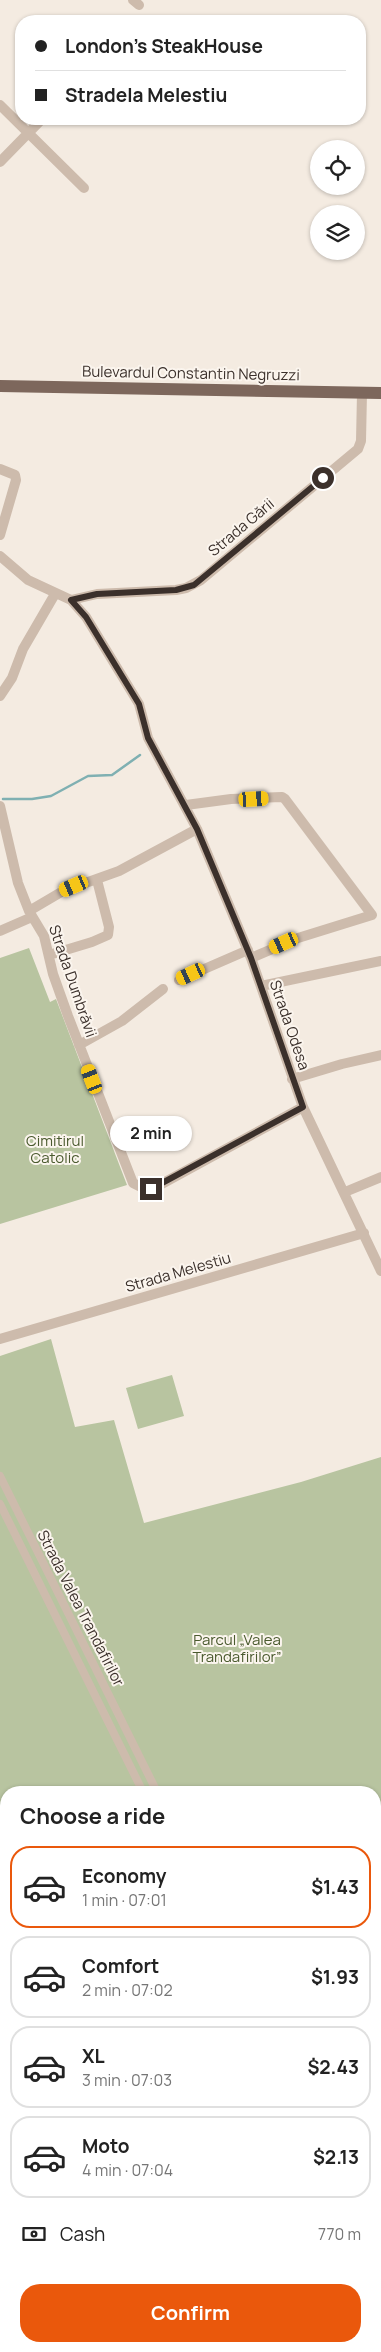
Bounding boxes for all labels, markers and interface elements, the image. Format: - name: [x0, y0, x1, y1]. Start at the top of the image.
- text: London's SteakHouse: [65, 33, 263, 59]
- text: Stradela Melestiu: [65, 82, 227, 108]
- map controls: [310, 140, 365, 260]
- button: locate: [310, 140, 365, 195]
- button: layers: [310, 205, 365, 260]
- street label: Bulevardul Constantin Negruzzi: [82, 361, 300, 385]
- route start: [312, 467, 334, 489]
- street label: Strada Gării: [204, 493, 278, 561]
- car: [238, 791, 269, 807]
- car: [57, 873, 90, 899]
- street label: Strada Dumbrăvii: [44, 922, 102, 1040]
- car: [267, 930, 300, 956]
- car: [174, 961, 207, 987]
- street label: Strada Odesa: [265, 977, 315, 1073]
- car: [79, 1062, 104, 1096]
- callout: 2 min: [110, 1116, 192, 1152]
- text: 2 min: [130, 1122, 172, 1144]
- park label: Cimitirul Catolic: [26, 1130, 84, 1168]
- route end: [140, 1178, 162, 1200]
- street label: Strada Melestiu: [123, 1247, 233, 1297]
- street label: Strada Valea Trandafirilor: [32, 1526, 130, 1690]
- park label: Parcul „Valea Trandafirilor”: [192, 1629, 282, 1667]
- text: Choose a ride: [20, 1801, 165, 1831]
- text: Economy: [82, 1863, 166, 1889]
- icon: car: [22, 1865, 67, 1910]
- text: $1.43: [311, 1874, 359, 1900]
- text: 1 min · 07:01: [82, 1889, 167, 1911]
- text: Comfort: [82, 1953, 159, 1979]
- icon: car: [22, 1955, 67, 2000]
- text: $1.93: [311, 1964, 359, 1990]
- text: 2 min · 07:02: [82, 1979, 173, 2001]
- text: XL: [82, 2043, 105, 2069]
- icon: car: [22, 2045, 67, 2090]
- text: $2.43: [307, 2054, 359, 2080]
- text: 3 min · 07:03: [82, 2069, 172, 2091]
- text: Moto: [82, 2133, 129, 2159]
- icon: car: [22, 2135, 67, 2180]
- text: $2.13: [313, 2144, 359, 2170]
- text: 4 min · 07:04: [82, 2159, 173, 2181]
- icon: cash: [20, 2220, 48, 2248]
- text: Cash: [60, 2221, 105, 2247]
- text: 770 m: [318, 2223, 361, 2245]
- button: Confirm: [20, 2284, 361, 2342]

